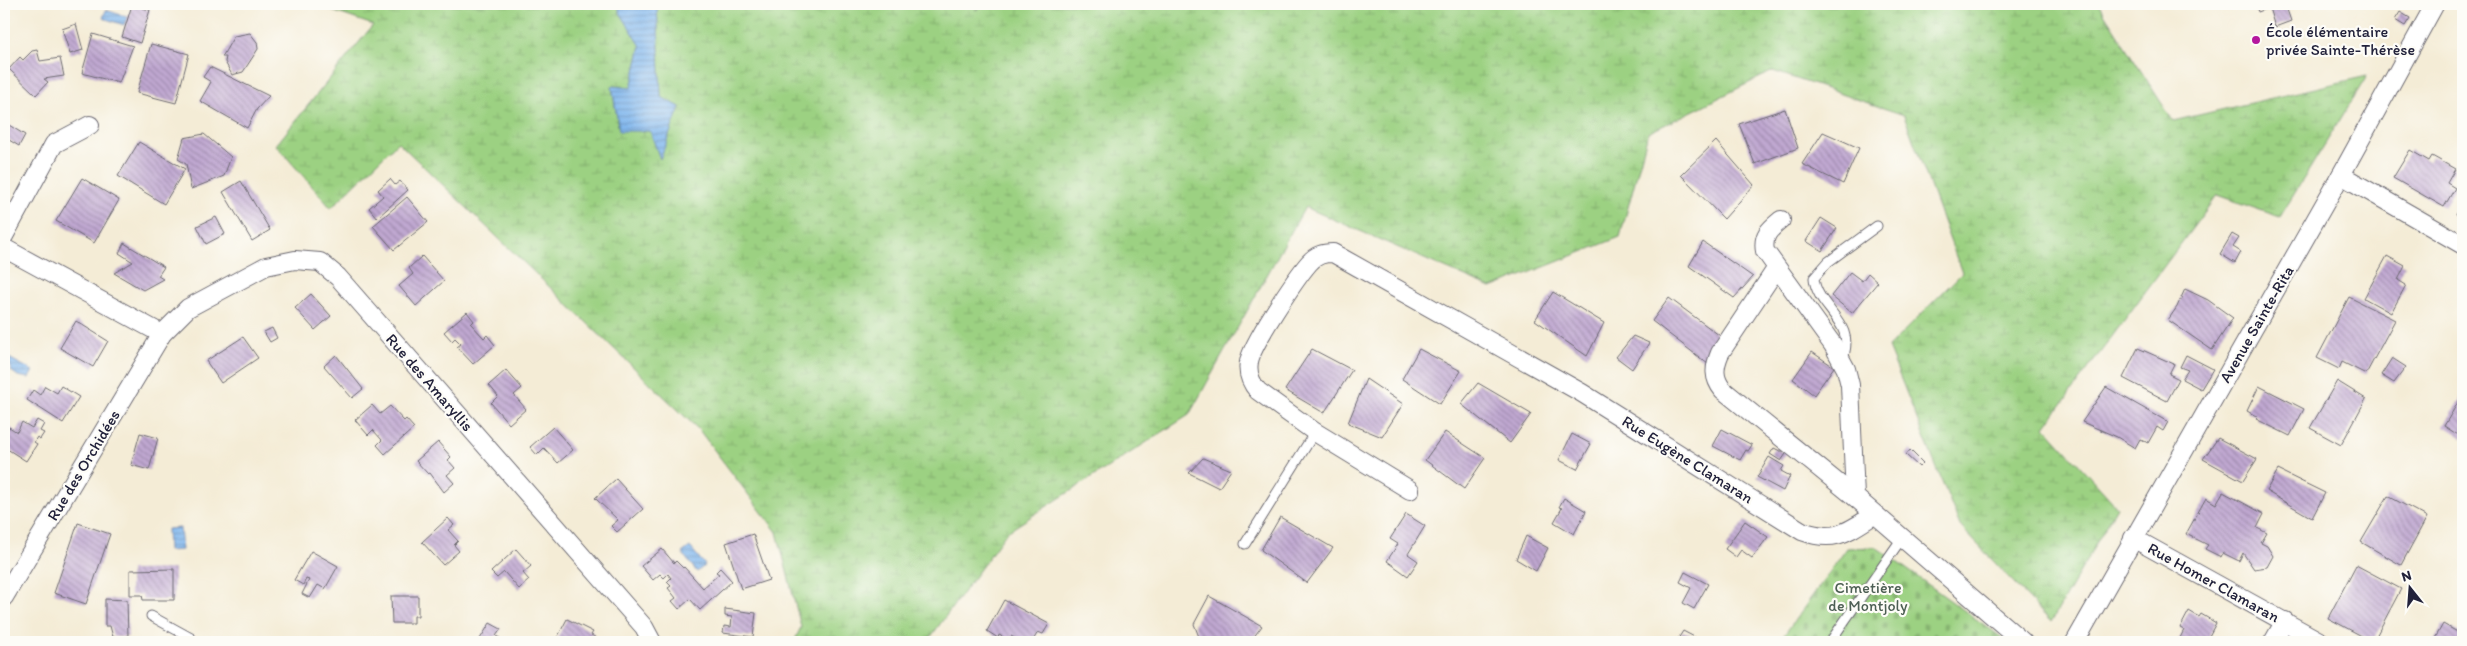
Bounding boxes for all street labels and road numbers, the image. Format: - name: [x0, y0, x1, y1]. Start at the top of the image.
- street label: Avenue Sainte-Rita: [2215, 262, 2298, 386]
- street label: Rue des Amaryllis: [382, 330, 477, 435]
- street label: Rue des Orchidées: [43, 406, 124, 524]
- street label: Rue Eugène Clamaran: [1619, 411, 1757, 507]
- street label: Rue Homer Clamaran: [2145, 538, 2283, 627]

